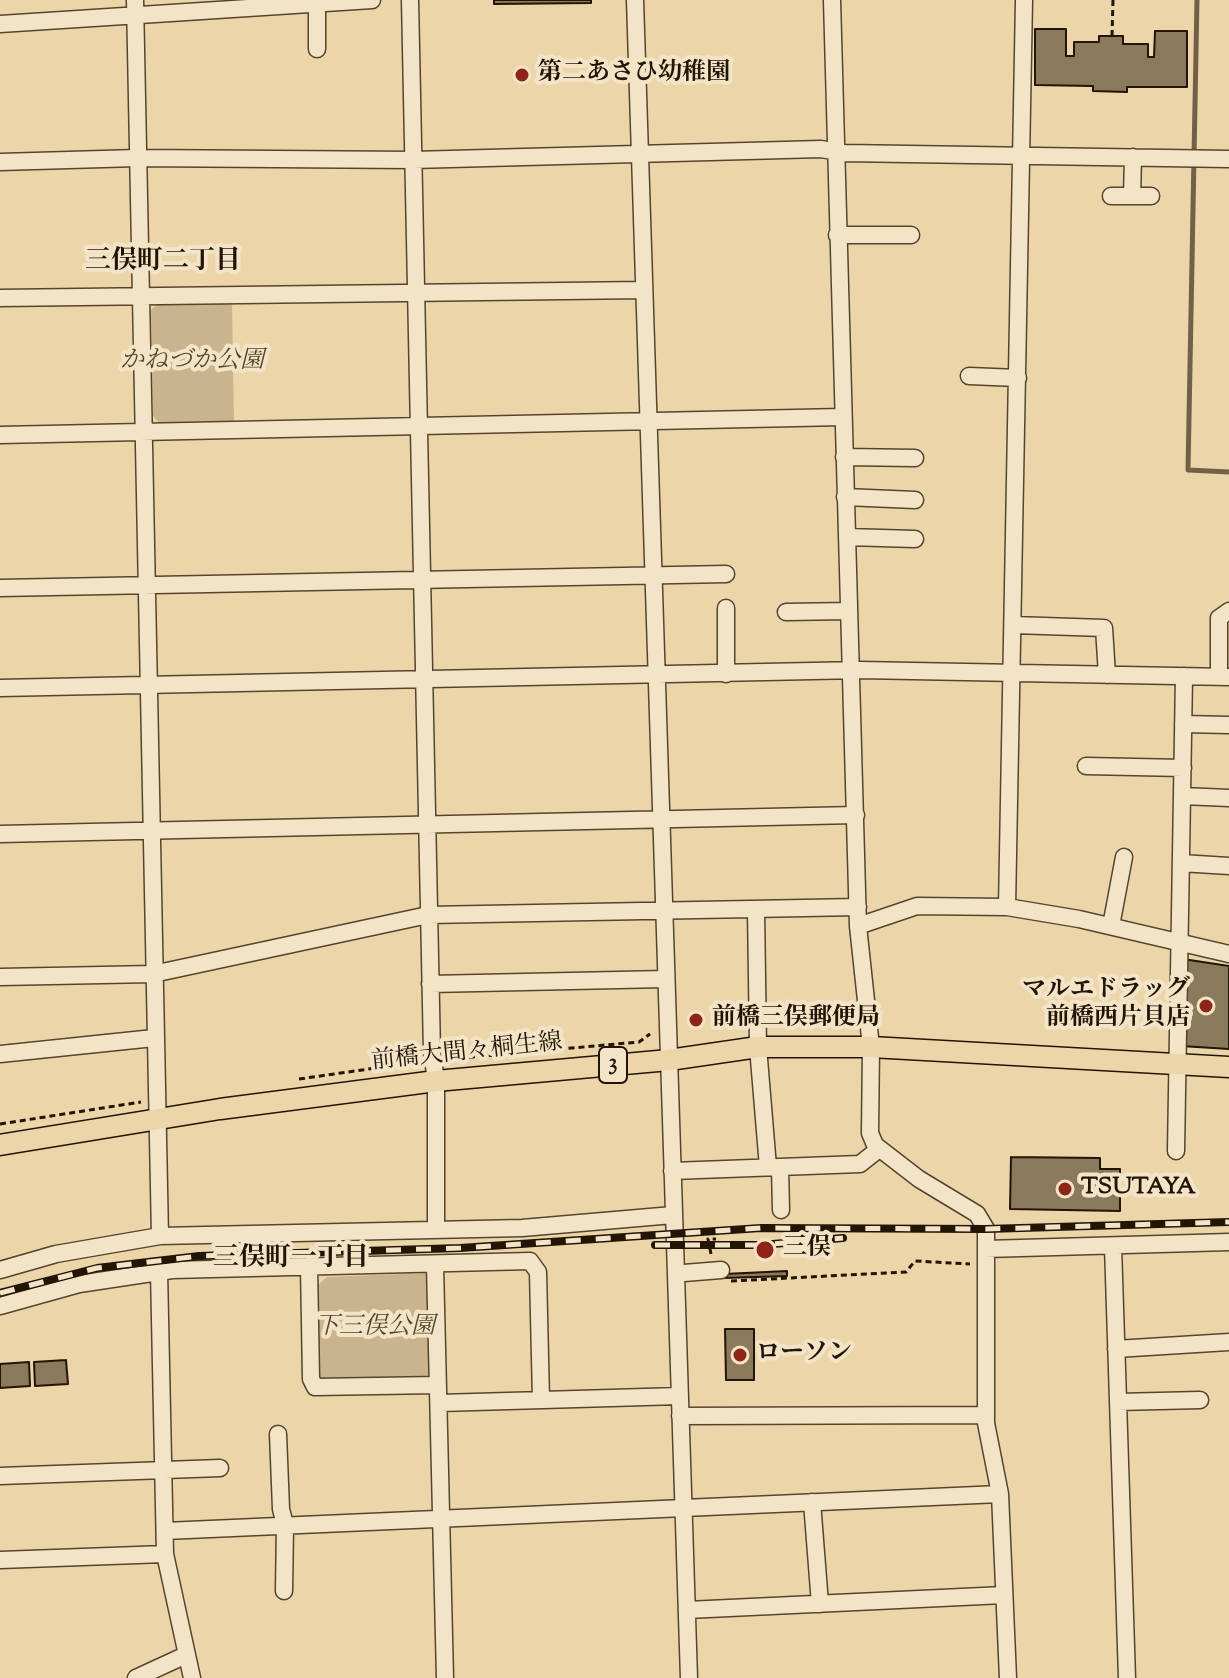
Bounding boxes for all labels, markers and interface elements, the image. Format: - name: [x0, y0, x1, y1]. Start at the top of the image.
- place label: 第二あさひ幼稚園: [538, 61, 730, 89]
- marker: 第二あさひ幼稚園: [513, 66, 531, 84]
- district label: 三俣町二丁目: [85, 248, 241, 280]
- park label: かねづか公園: [120, 349, 264, 377]
- place label: マルエドラッグ 前橋西片貝店: [1022, 978, 1190, 1034]
- marker: マルエドラッグ 前橋西片貝店: [1197, 997, 1215, 1015]
- place label: 前橋三俣郵便局: [712, 1006, 880, 1034]
- marker: 前橋三俣郵便局: [687, 1011, 705, 1029]
- street label: 前橋大間々桐生線: [370, 1030, 564, 1078]
- road number: 3: [599, 1047, 627, 1083]
- place label: TSUTAYA: [1081, 1175, 1196, 1203]
- marker: TSUTAYA: [1056, 1180, 1074, 1198]
- place label: 三俣: [783, 1236, 831, 1264]
- marker: 三俣: [754, 1239, 776, 1261]
- district label: 三俣町一丁目: [213, 1245, 369, 1277]
- park label: 下三俣公園: [315, 1315, 435, 1343]
- place label: ローソン: [756, 1341, 852, 1369]
- marker: ローソン: [731, 1346, 749, 1364]

